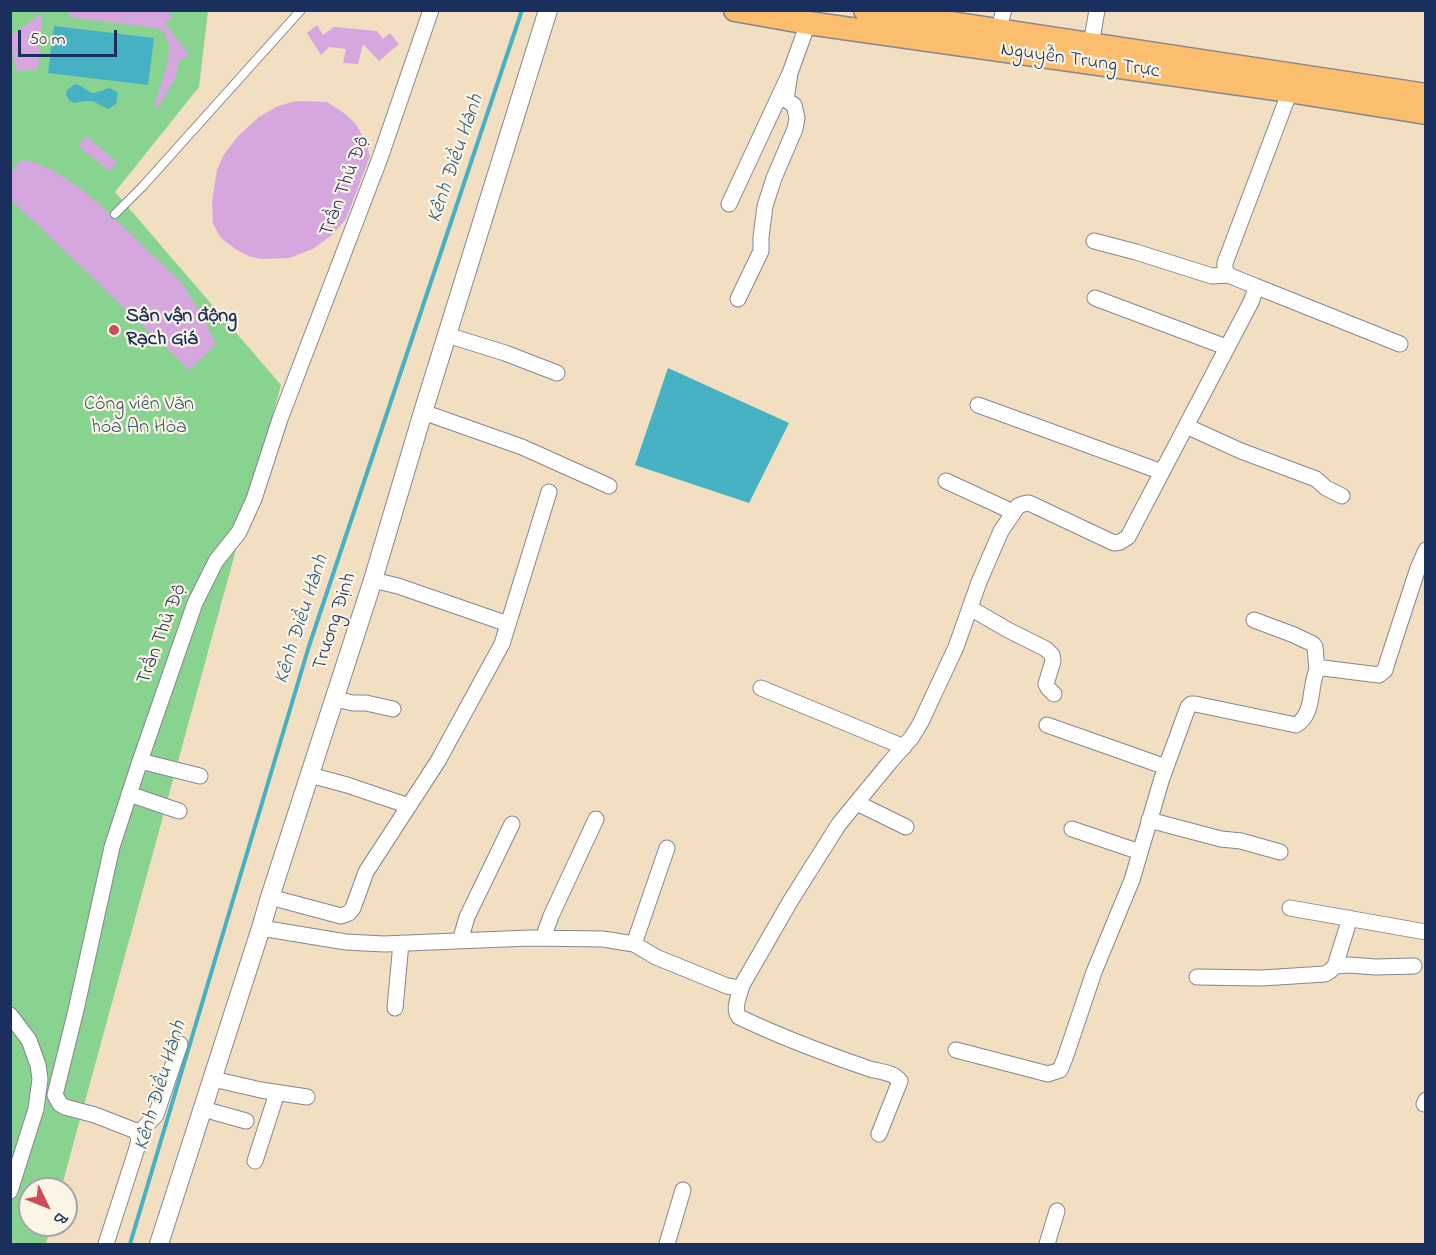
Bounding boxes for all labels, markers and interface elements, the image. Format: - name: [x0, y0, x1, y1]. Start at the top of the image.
- scale bar: [21, 18, 120, 56]
- text: 50 m: [29, 27, 66, 53]
- street label: Nguyễn Trung Trực: [999, 39, 1161, 85]
- water label: Kênh Điều Hành: [423, 91, 491, 227]
- street label: Trần Thủ Độ: [316, 134, 376, 240]
- place label: Sân vận động Rạch Giá: [126, 306, 237, 353]
- marker: Sân vận động Rạch Giá: [107, 323, 121, 337]
- park label: Công viên Văn hóa An Hòa: [84, 394, 194, 441]
- water label: Kênh Điều Hành: [270, 552, 336, 688]
- street label: Trương Định: [309, 570, 363, 674]
- street label: Trần Thủ Độ: [133, 582, 193, 688]
- water label: Kênh Điều Hành: [130, 1018, 194, 1154]
- north arrow: [18, 1177, 78, 1237]
- text: B: [47, 1206, 72, 1230]

